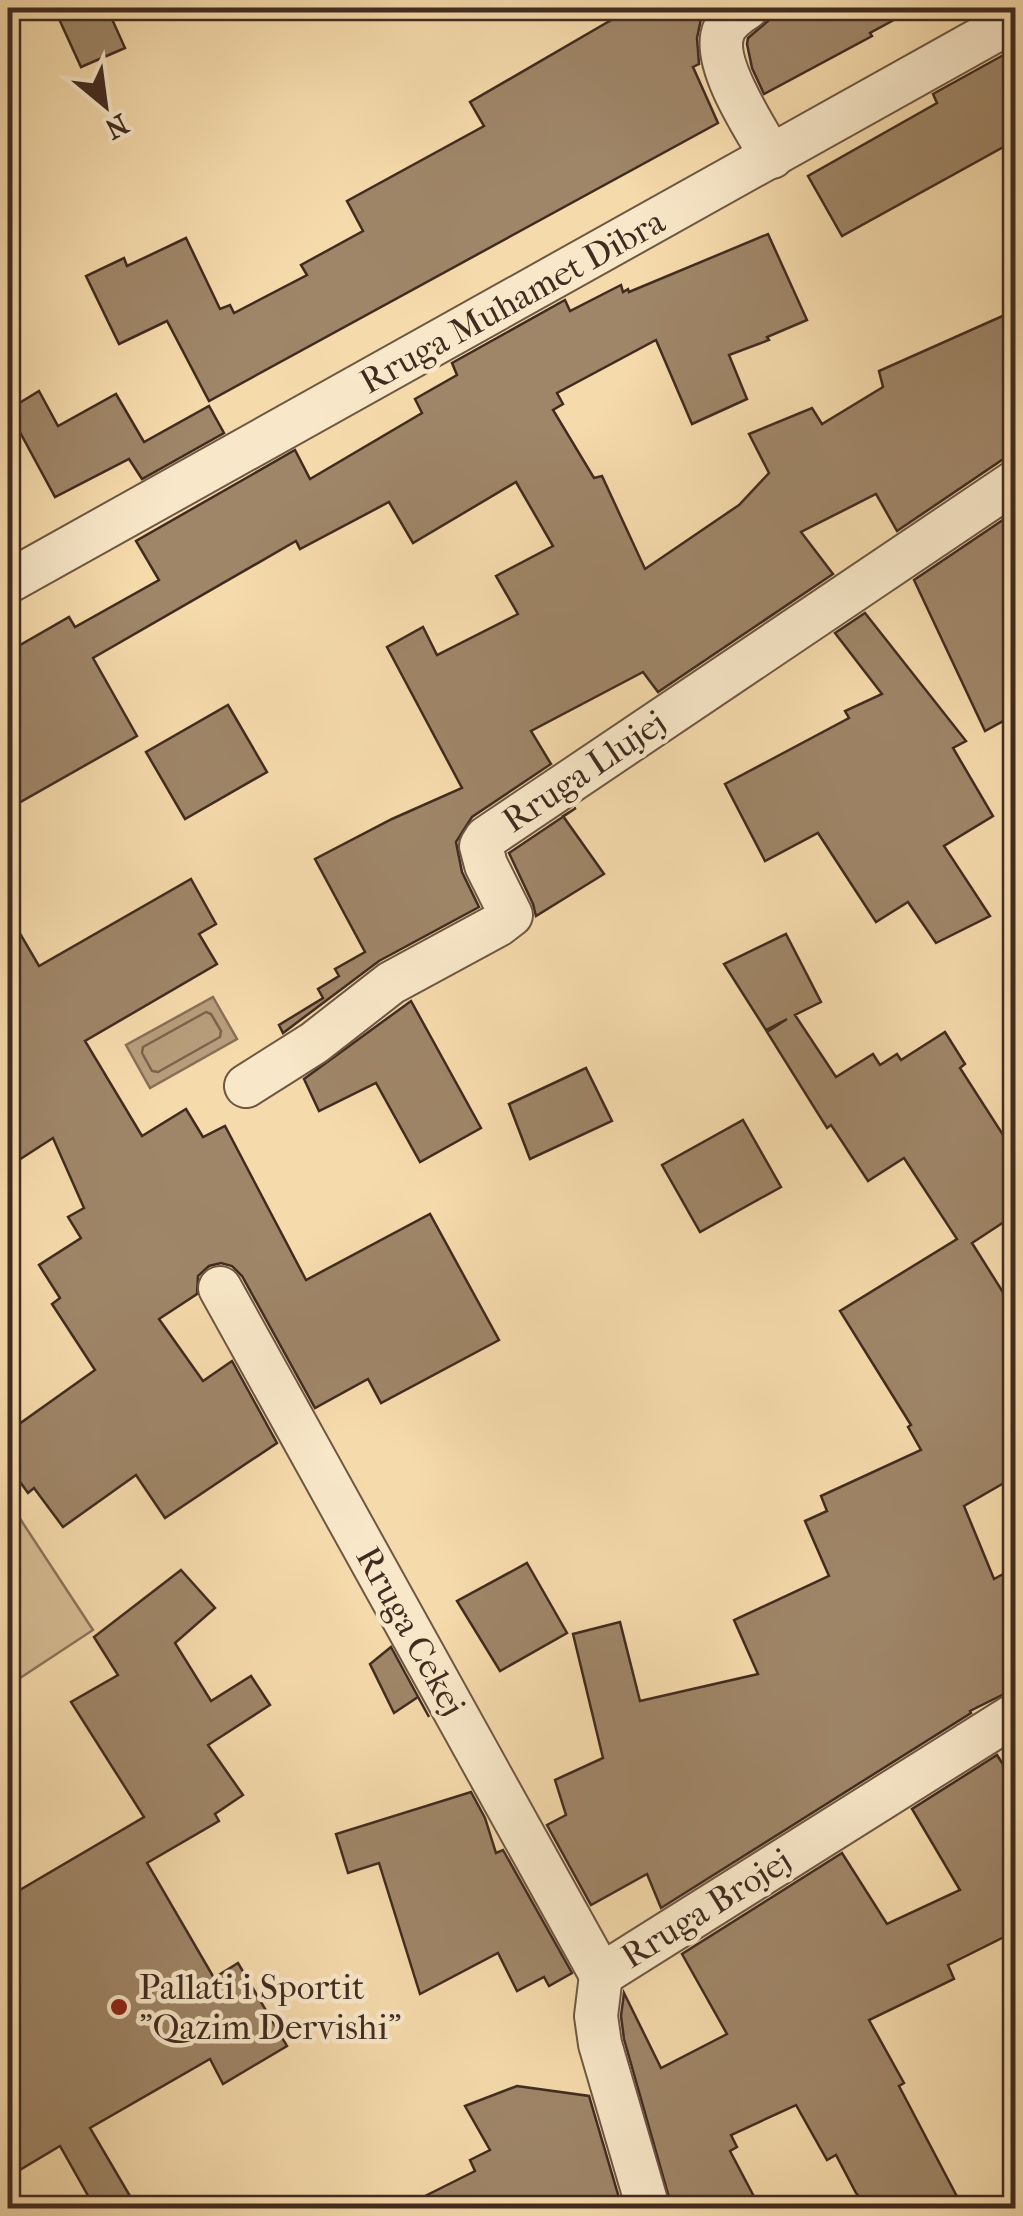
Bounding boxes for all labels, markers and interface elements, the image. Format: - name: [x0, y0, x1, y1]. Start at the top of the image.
- north arrow: [55, 55, 155, 155]
- text: N: [99, 107, 134, 146]
- street label: Rruga Muhamet Dibra: [353, 200, 672, 402]
- street label: Rruga Llujej: [495, 702, 674, 841]
- street label: Rruga Cekej: [347, 1539, 474, 1723]
- street label: Rruga Brojej: [614, 1840, 799, 1977]
- place label: Pallati i Sportit "Qazim Dervishi": [139, 1967, 401, 2048]
- marker: Pallati i Sportit "Qazim Dervishi": [108, 1996, 130, 2018]

